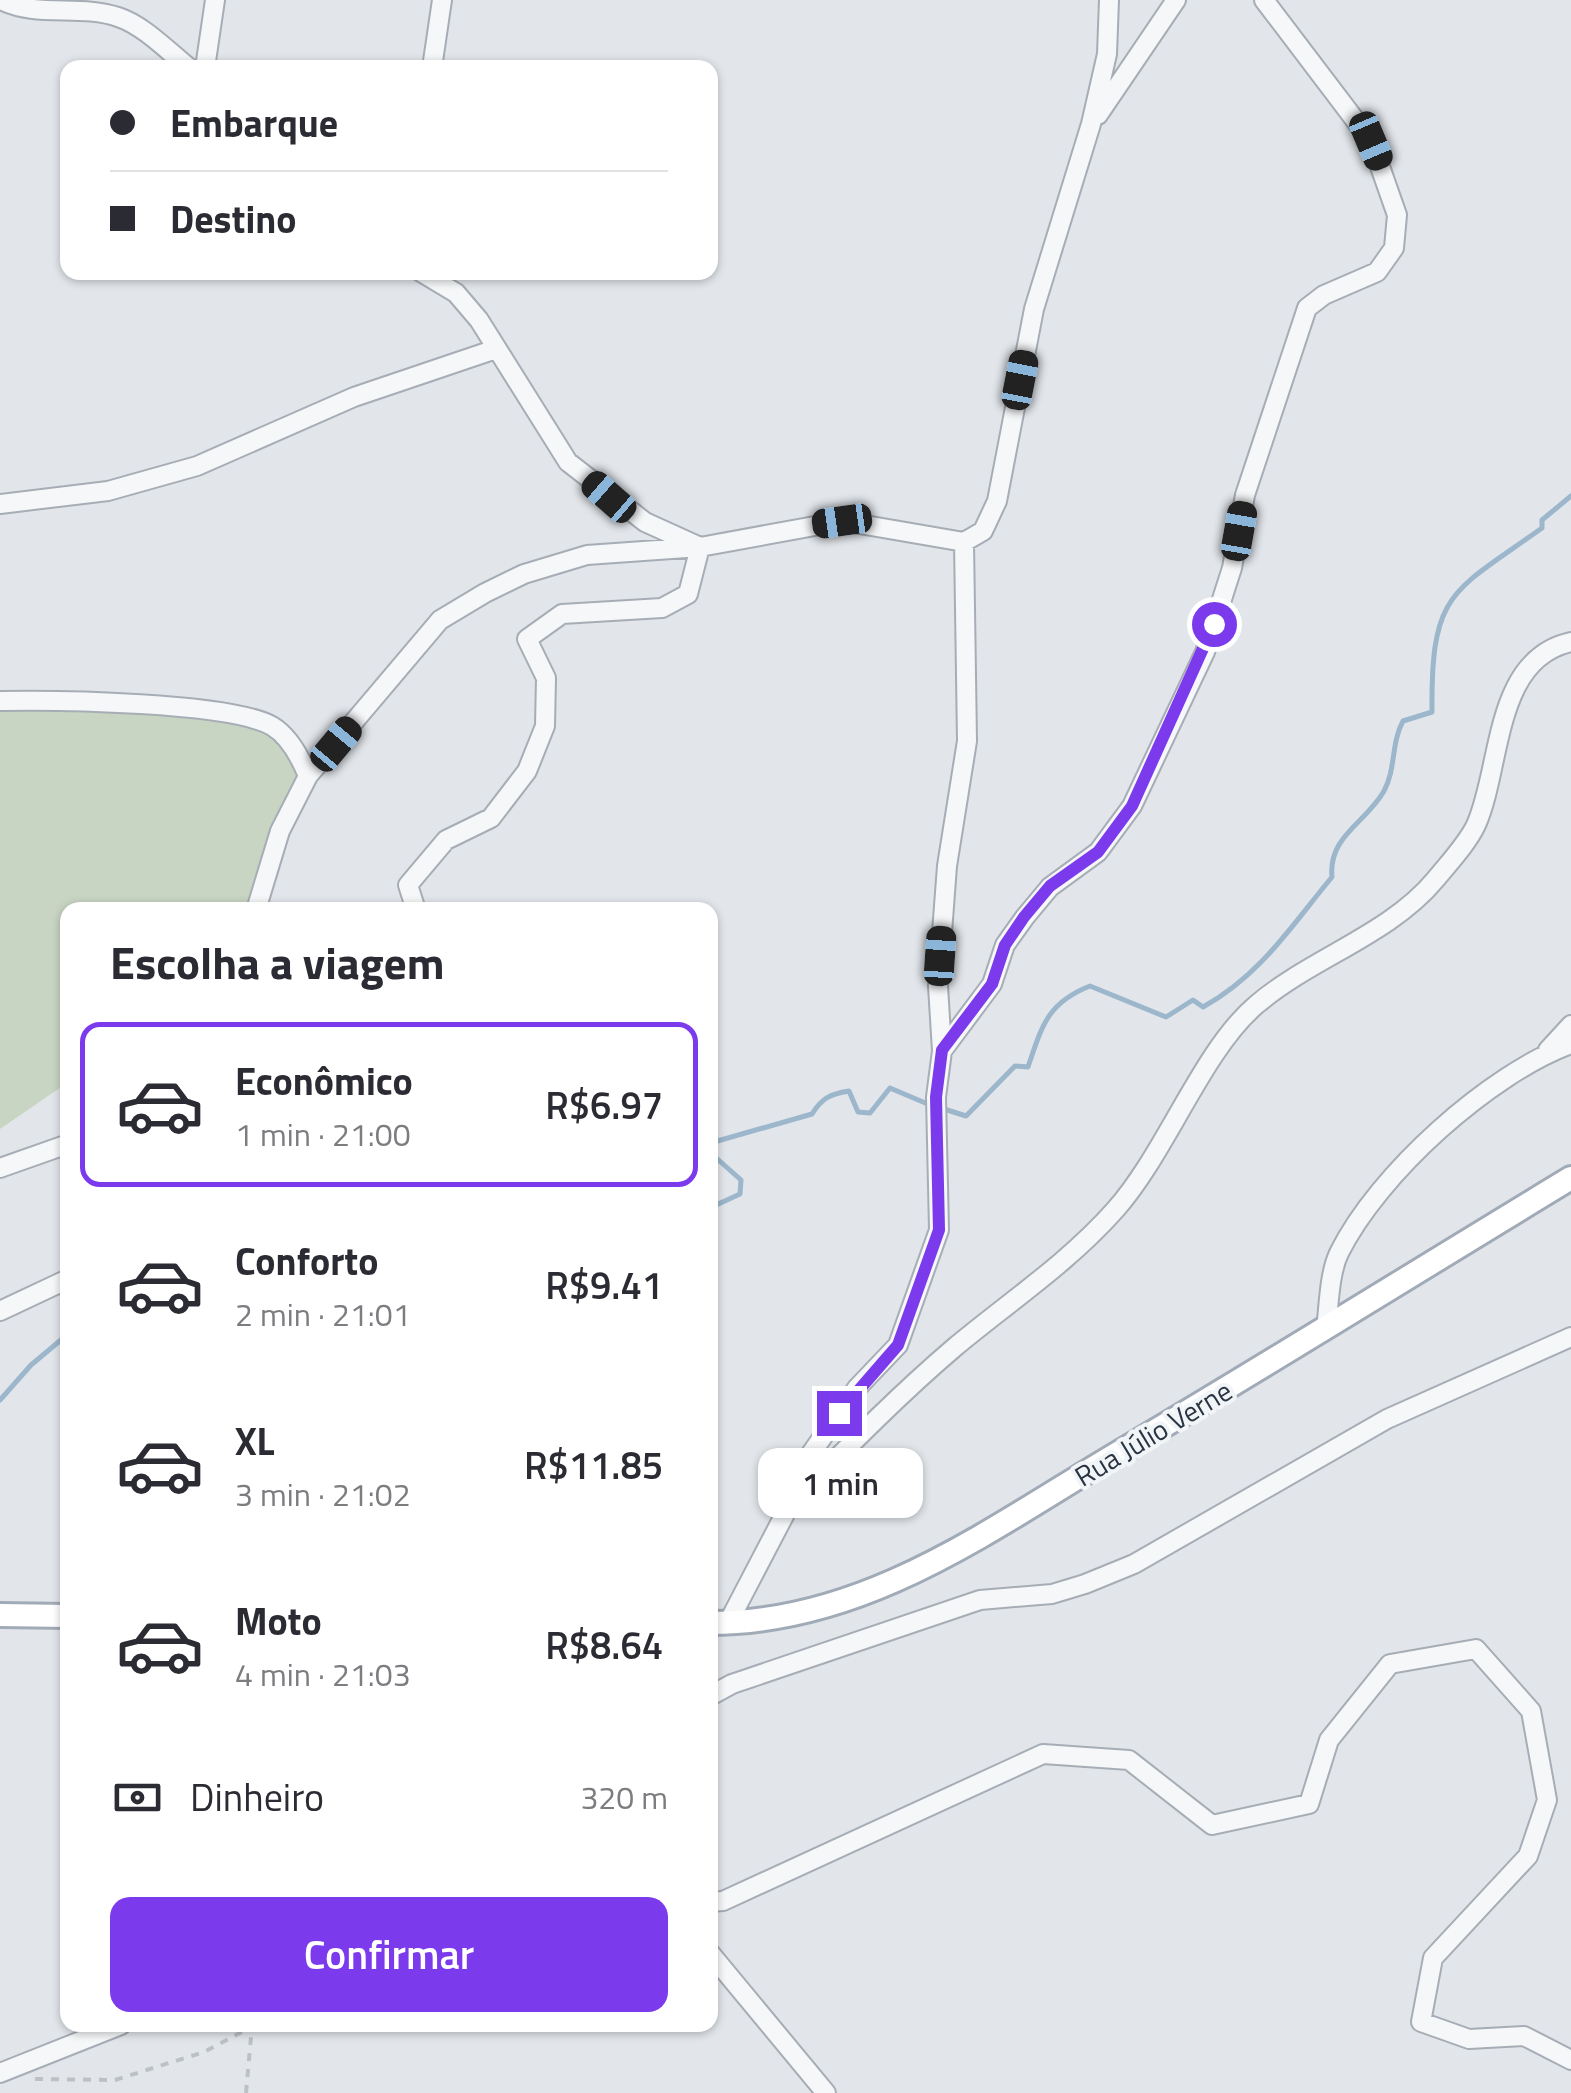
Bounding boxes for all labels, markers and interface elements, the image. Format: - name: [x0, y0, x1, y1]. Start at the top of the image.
- text: Embarque: [170, 94, 338, 152]
- car: [1345, 108, 1397, 174]
- text: Destino: [170, 190, 296, 248]
- car: [1000, 348, 1040, 412]
- car: [577, 466, 641, 528]
- car: [1219, 499, 1259, 563]
- car: [810, 502, 874, 540]
- route start: [1192, 602, 1237, 647]
- car: [305, 711, 367, 777]
- car: [923, 925, 957, 987]
- text: Escolha a viagem: [110, 928, 445, 996]
- text: Econômico: [235, 1052, 413, 1110]
- icon: car: [115, 1060, 205, 1150]
- text: R$6.97: [545, 1076, 663, 1134]
- text: 1 min · 21:00: [235, 1110, 411, 1158]
- text: Conforto: [235, 1232, 378, 1290]
- icon: car: [115, 1240, 205, 1330]
- text: R$9.41: [545, 1256, 663, 1314]
- text: 2 min · 21:01: [235, 1290, 411, 1338]
- street label: Rua Júlio Verne: [1066, 1369, 1240, 1497]
- route end: [817, 1391, 862, 1436]
- text: XL: [235, 1412, 275, 1470]
- icon: car: [115, 1420, 205, 1510]
- text: R$11.85: [524, 1436, 663, 1494]
- callout: 1 min: [756, 1448, 922, 1518]
- text: 1 min: [802, 1459, 879, 1507]
- text: 3 min · 21:02: [235, 1470, 411, 1518]
- text: Moto: [235, 1592, 322, 1650]
- icon: car: [115, 1600, 205, 1690]
- text: R$8.64: [545, 1616, 663, 1674]
- text: 4 min · 21:03: [235, 1650, 411, 1698]
- text: Dinheiro: [190, 1768, 324, 1826]
- icon: cash: [110, 1770, 165, 1825]
- text: 320 m: [580, 1773, 668, 1821]
- button: Confirmar: [110, 1897, 668, 2012]

